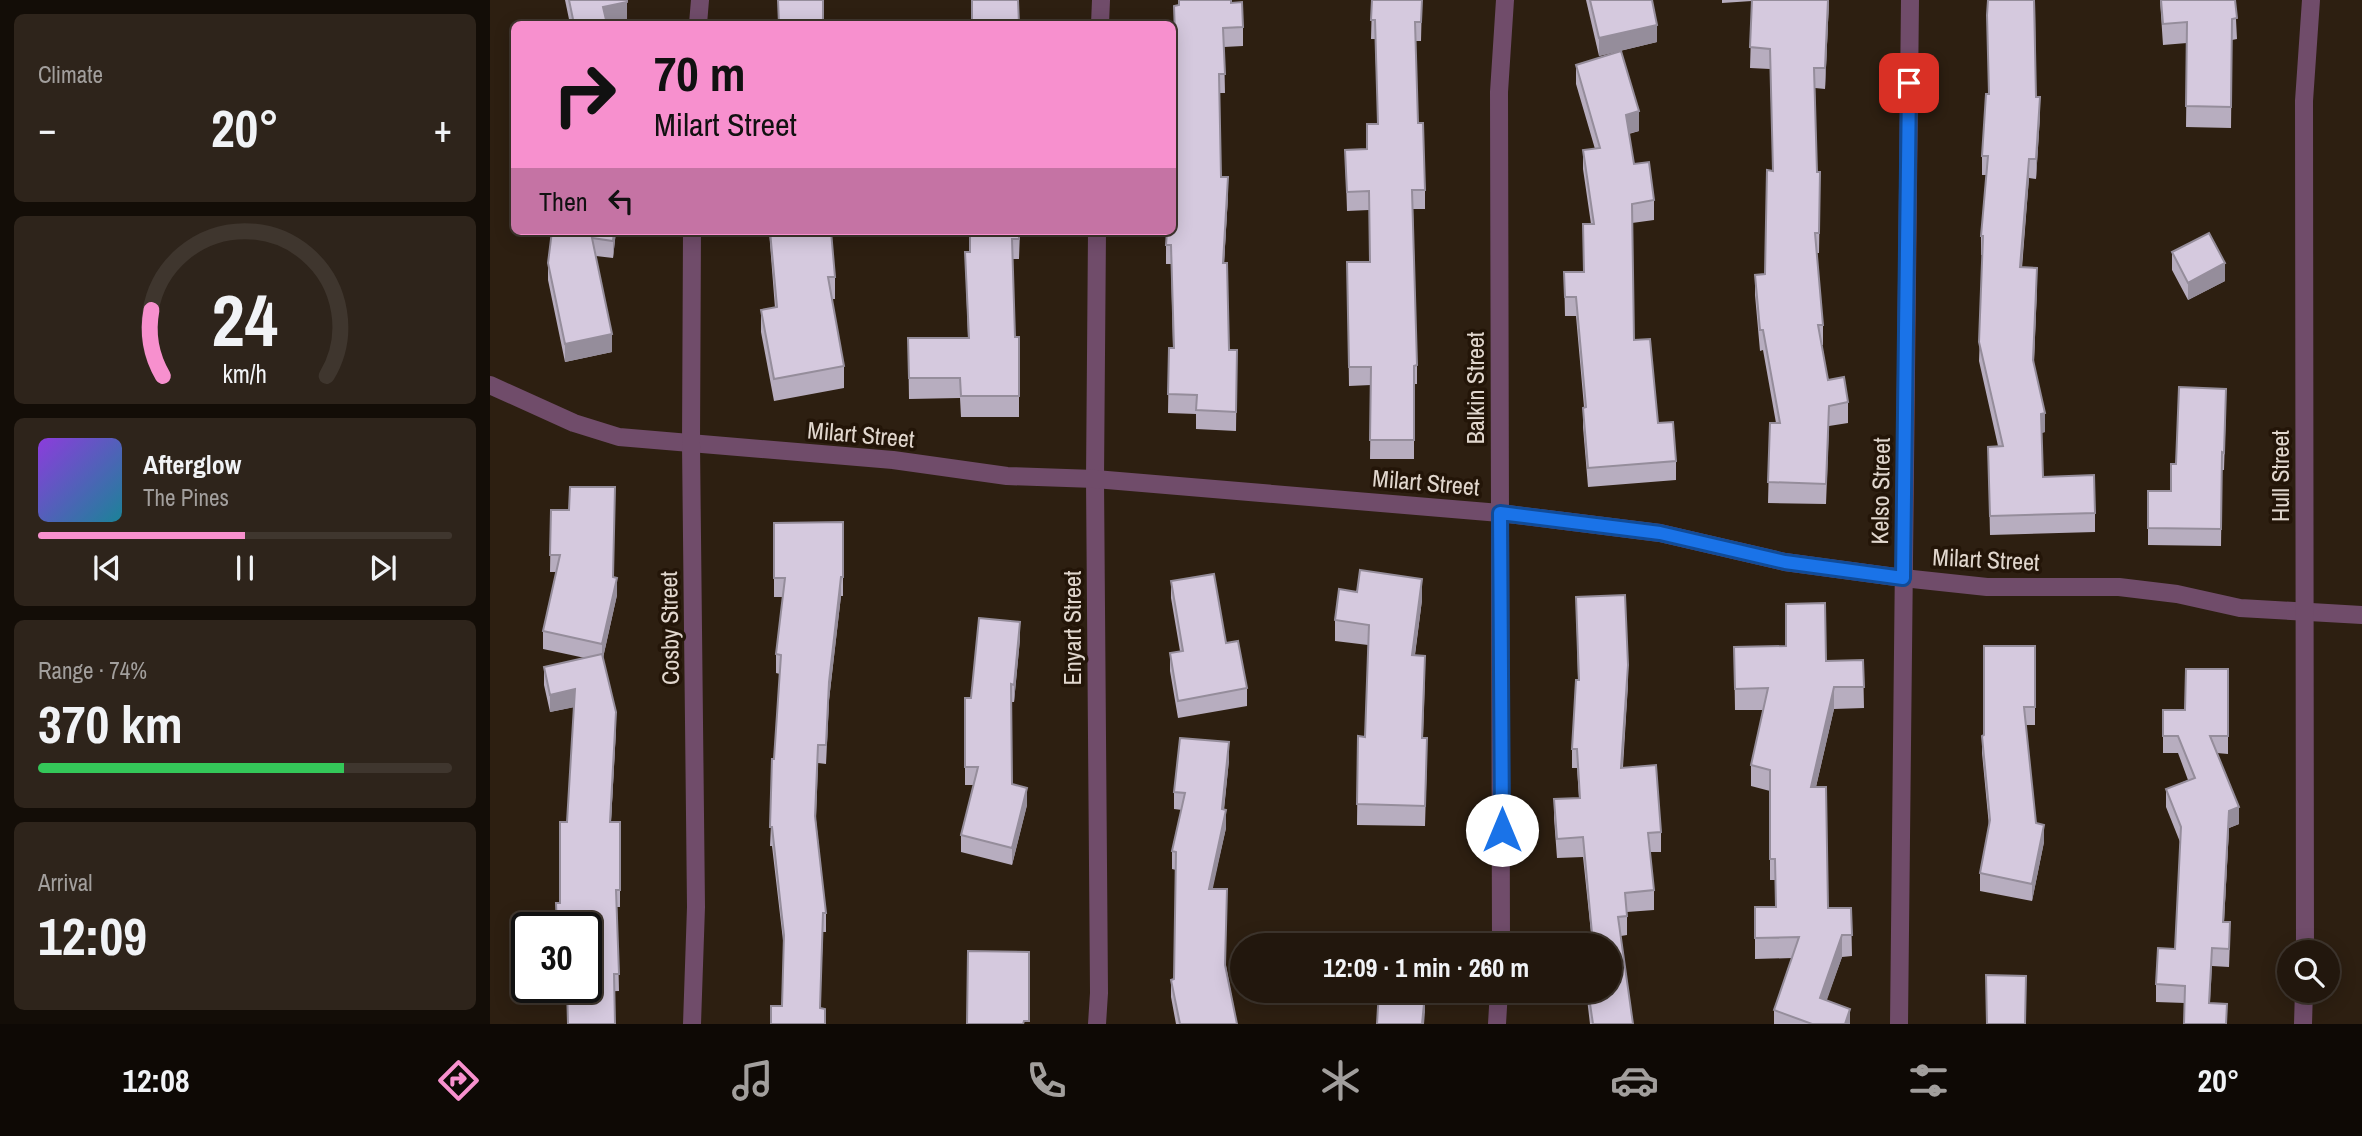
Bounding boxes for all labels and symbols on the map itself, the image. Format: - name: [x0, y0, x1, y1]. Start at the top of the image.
- pin: [1879, 53, 1939, 113]
- street label: Balkin Street: [1459, 331, 1491, 444]
- street label: Milart Street: [806, 413, 916, 455]
- street label: Hull Street: [2264, 430, 2296, 522]
- street label: Kelso Street: [1863, 437, 1897, 545]
- street label: Milart Street: [1371, 461, 1481, 503]
- street label: Milart Street: [1932, 540, 2041, 578]
- street label: Cosby Street: [652, 570, 686, 685]
- street label: Enyart Street: [1056, 570, 1088, 685]
- position arrow: [1465, 793, 1539, 867]
- speed limit sign: 30: [511, 912, 602, 1003]

